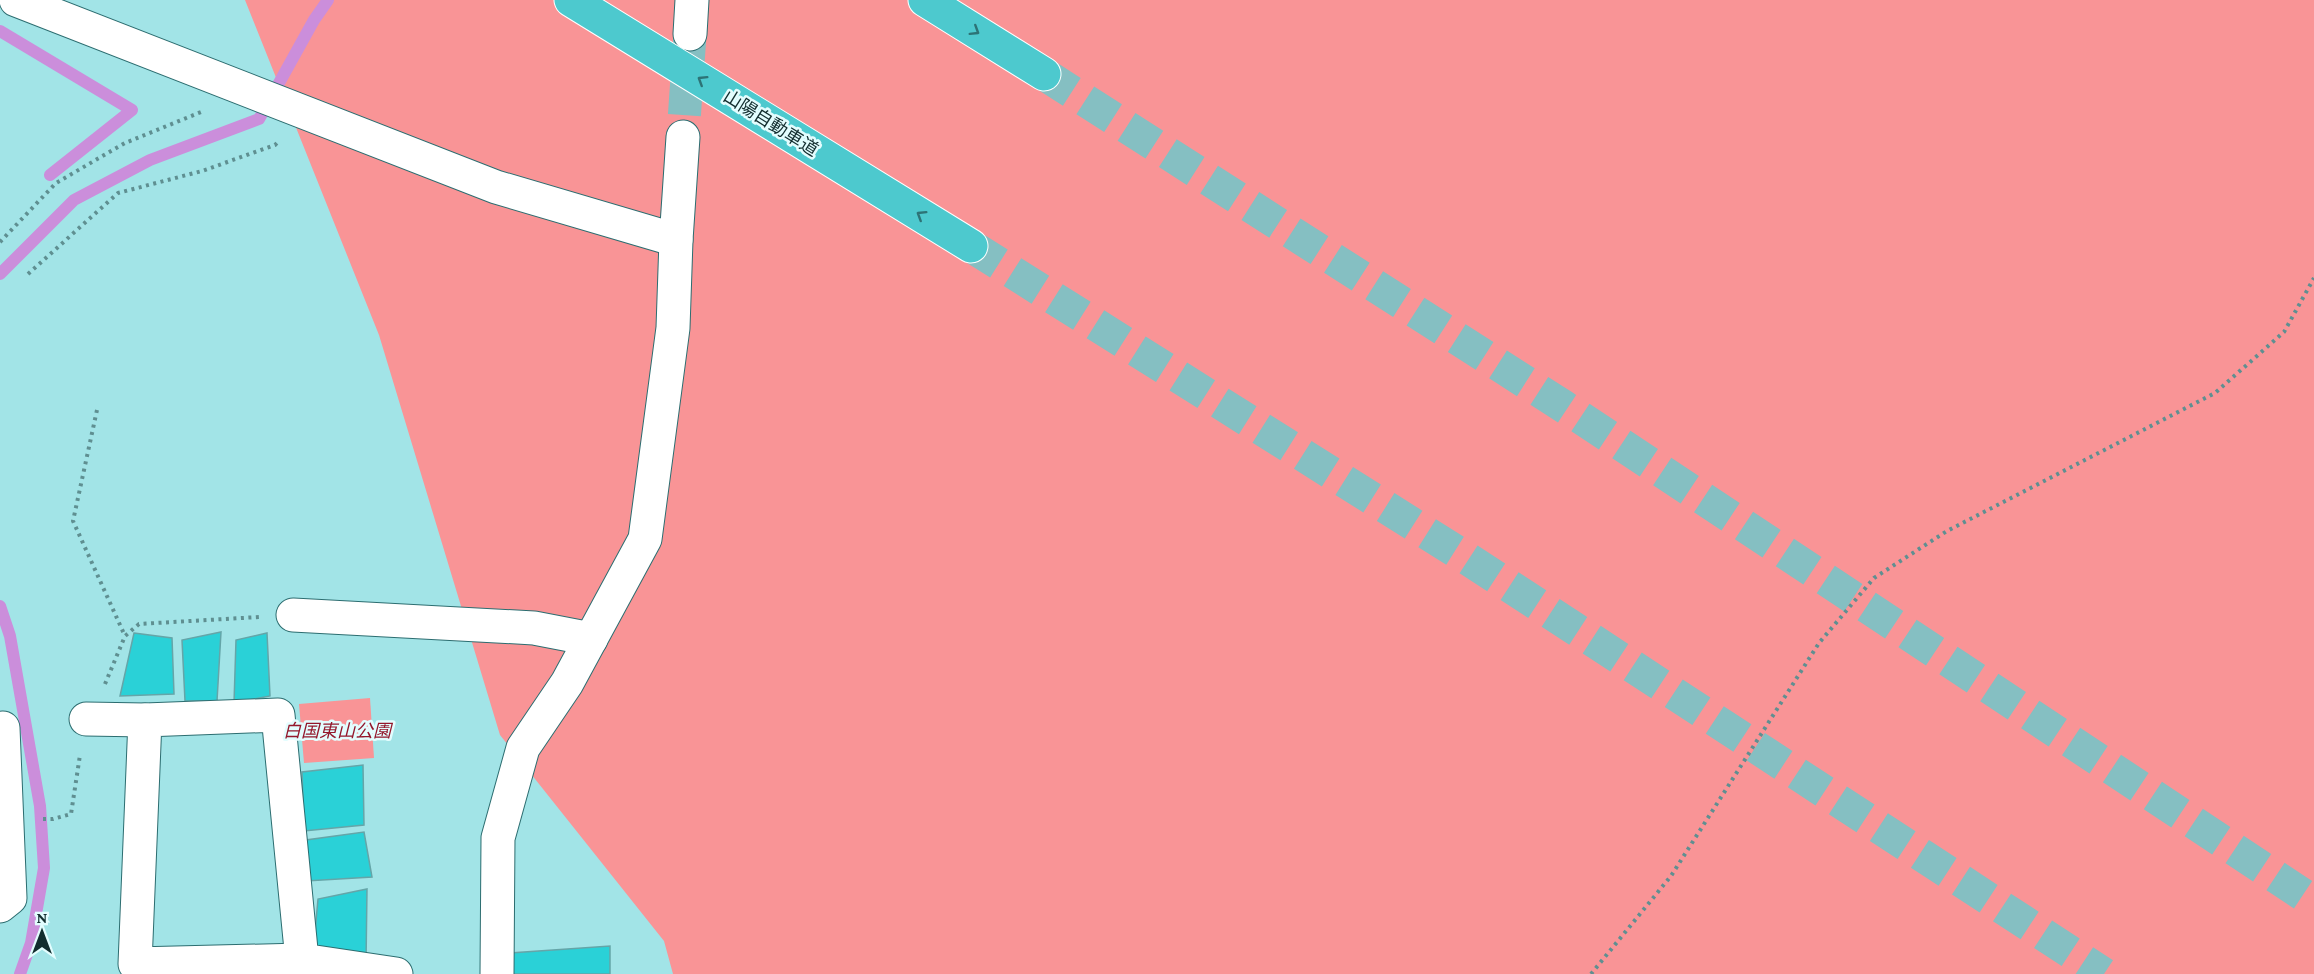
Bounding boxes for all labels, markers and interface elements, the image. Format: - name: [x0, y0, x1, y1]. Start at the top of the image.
- one-way arrow: [968, 24, 979, 35]
- one-way arrow: [697, 77, 708, 88]
- street label: 山陽自動車道: [720, 86, 822, 160]
- one-way arrow: [917, 211, 927, 223]
- park label: 白国東山公園: [283, 721, 394, 741]
- north arrow: [12, 902, 72, 962]
- text: N: [37, 909, 48, 926]

